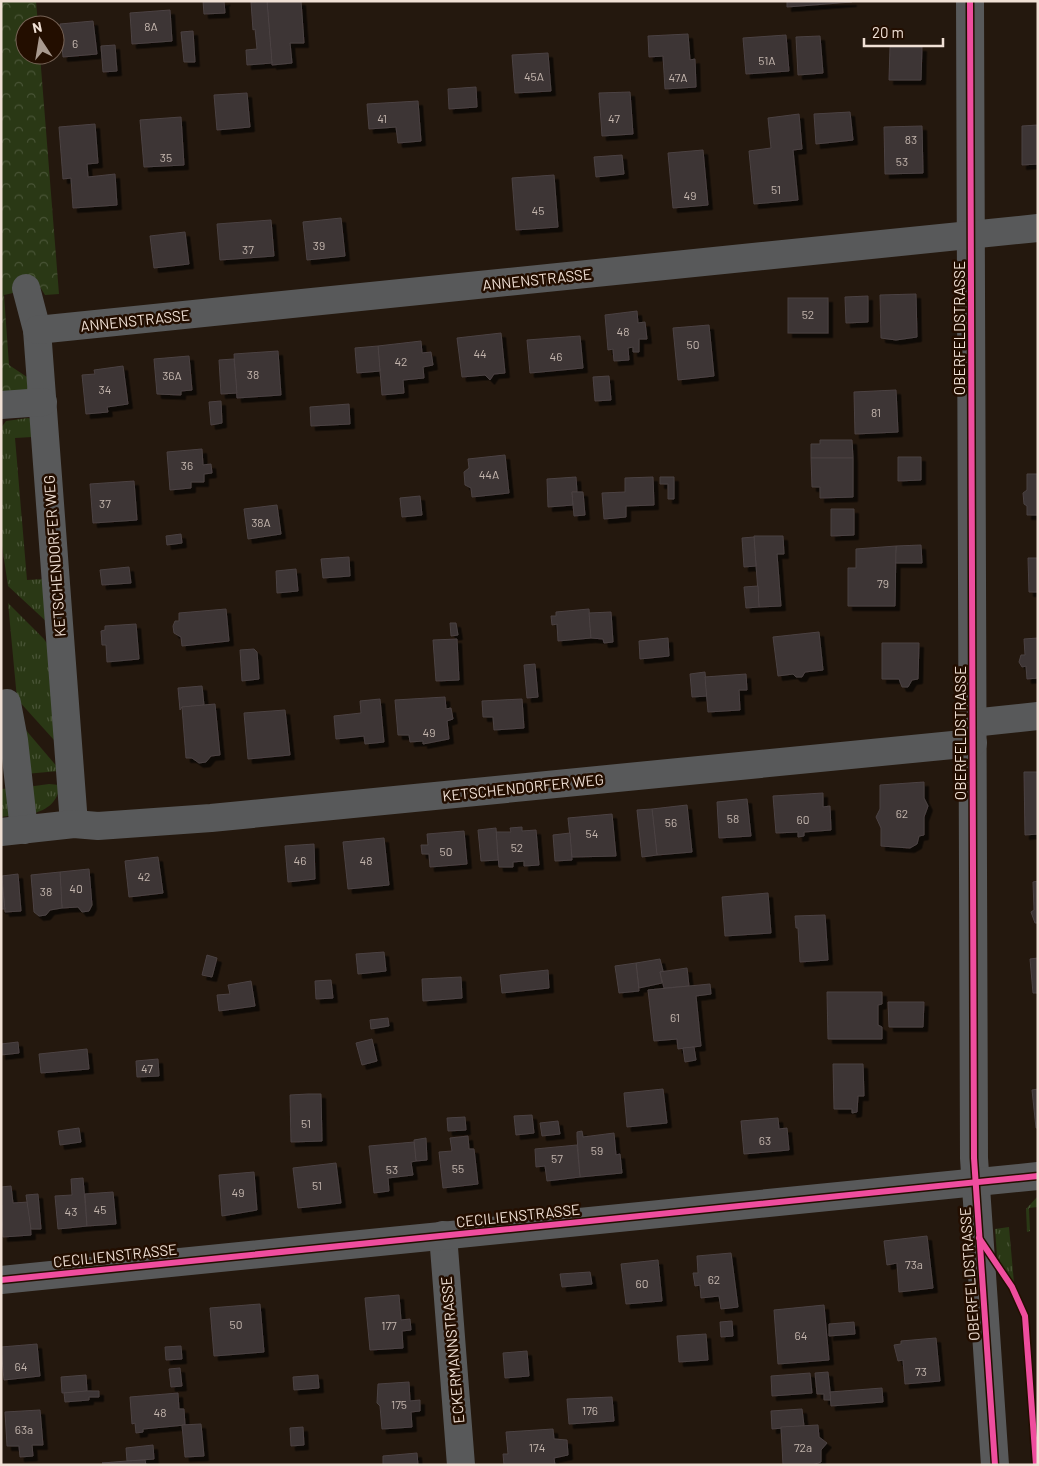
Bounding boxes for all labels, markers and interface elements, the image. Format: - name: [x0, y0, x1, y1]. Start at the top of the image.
- north arrow: [15, 15, 65, 65]
- scale bar: [864, 15, 943, 47]
- text: N: [31, 18, 44, 36]
- house number: 8A: [144, 19, 158, 33]
- text: 20 m: [872, 23, 904, 41]
- house number: 6: [72, 36, 78, 50]
- house number: 51A: [758, 53, 776, 67]
- house number: 45A: [524, 69, 544, 83]
- house number: 47A: [668, 70, 688, 84]
- house number: 41: [377, 111, 387, 125]
- house number: 47: [608, 111, 620, 125]
- house number: 83: [905, 132, 917, 146]
- house number: 35: [160, 150, 172, 164]
- house number: 53: [896, 154, 908, 168]
- house number: 51: [771, 182, 781, 196]
- house number: 49: [684, 188, 696, 202]
- house number: 45: [532, 203, 544, 217]
- house number: 39: [313, 238, 325, 252]
- house number: 37: [242, 242, 254, 256]
- street label: OBERFELDSTRASSE: [950, 261, 968, 395]
- street label: ANNENSTRASSE: [481, 264, 593, 294]
- street label: ANNENSTRASSE: [79, 305, 191, 335]
- house number: 52: [802, 307, 814, 321]
- house number: 48: [617, 324, 629, 338]
- house number: 50: [687, 337, 699, 351]
- house number: 44: [473, 346, 487, 360]
- house number: 46: [550, 349, 562, 363]
- house number: 42: [394, 354, 408, 368]
- house number: 38: [247, 367, 259, 381]
- house number: 36A: [162, 368, 182, 382]
- house number: 34: [99, 382, 111, 396]
- house number: 81: [871, 405, 881, 419]
- house number: 36: [181, 458, 193, 472]
- house number: 44A: [479, 467, 499, 481]
- street label: KETSCHENDORFER WEG: [39, 474, 69, 638]
- house number: 37: [99, 496, 111, 510]
- house number: 38A: [251, 515, 271, 529]
- house number: 79: [877, 576, 889, 590]
- street label: OBERFELDSTRASSE: [951, 666, 969, 800]
- house number: 49: [423, 725, 435, 739]
- street label: KETSCHENDORFER WEG: [441, 770, 605, 804]
- house number: 62: [896, 806, 908, 820]
- house number: 58: [727, 811, 739, 825]
- house number: 60: [797, 812, 809, 826]
- house number: 56: [665, 815, 677, 829]
- house number: 54: [586, 826, 598, 840]
- house number: 52: [511, 840, 523, 854]
- house number: 50: [440, 844, 452, 858]
- house number: 46: [294, 853, 306, 867]
- house number: 48: [360, 853, 372, 867]
- house number: 42: [137, 869, 151, 883]
- house number: 40: [69, 881, 83, 895]
- house number: 38: [40, 884, 52, 898]
- house number: 61: [670, 1010, 680, 1024]
- house number: 47: [141, 1061, 153, 1075]
- house number: 51: [301, 1116, 311, 1130]
- house number: 63: [759, 1133, 771, 1147]
- house number: 59: [591, 1143, 603, 1157]
- house number: 57: [551, 1151, 563, 1165]
- house number: 55: [452, 1161, 464, 1175]
- house number: 53: [386, 1162, 398, 1176]
- house number: 51: [312, 1178, 322, 1192]
- house number: 49: [232, 1185, 244, 1199]
- street label: CECILIENSTRASSE: [455, 1200, 581, 1230]
- house number: 45: [94, 1202, 106, 1216]
- house number: 43: [65, 1204, 77, 1218]
- street label: OBERFELDSTRASSE: [955, 1206, 983, 1342]
- street label: CECILIENSTRASSE: [52, 1240, 178, 1270]
- house number: 73a: [905, 1257, 923, 1271]
- house number: 62: [708, 1272, 720, 1286]
- street label: ECKERMANNSTRASSE: [437, 1276, 467, 1424]
- house number: 60: [636, 1276, 648, 1290]
- house number: 50: [230, 1317, 242, 1331]
- house number: 177: [381, 1318, 397, 1332]
- house number: 64: [795, 1328, 807, 1342]
- house number: 64: [15, 1359, 27, 1373]
- house number: 73: [915, 1364, 927, 1378]
- house number: 175: [391, 1397, 407, 1411]
- house number: 176: [582, 1403, 598, 1417]
- house number: 48: [154, 1405, 166, 1419]
- house number: 63a: [15, 1422, 33, 1436]
- house number: 174: [529, 1440, 545, 1454]
- house number: 72a: [794, 1440, 812, 1454]

